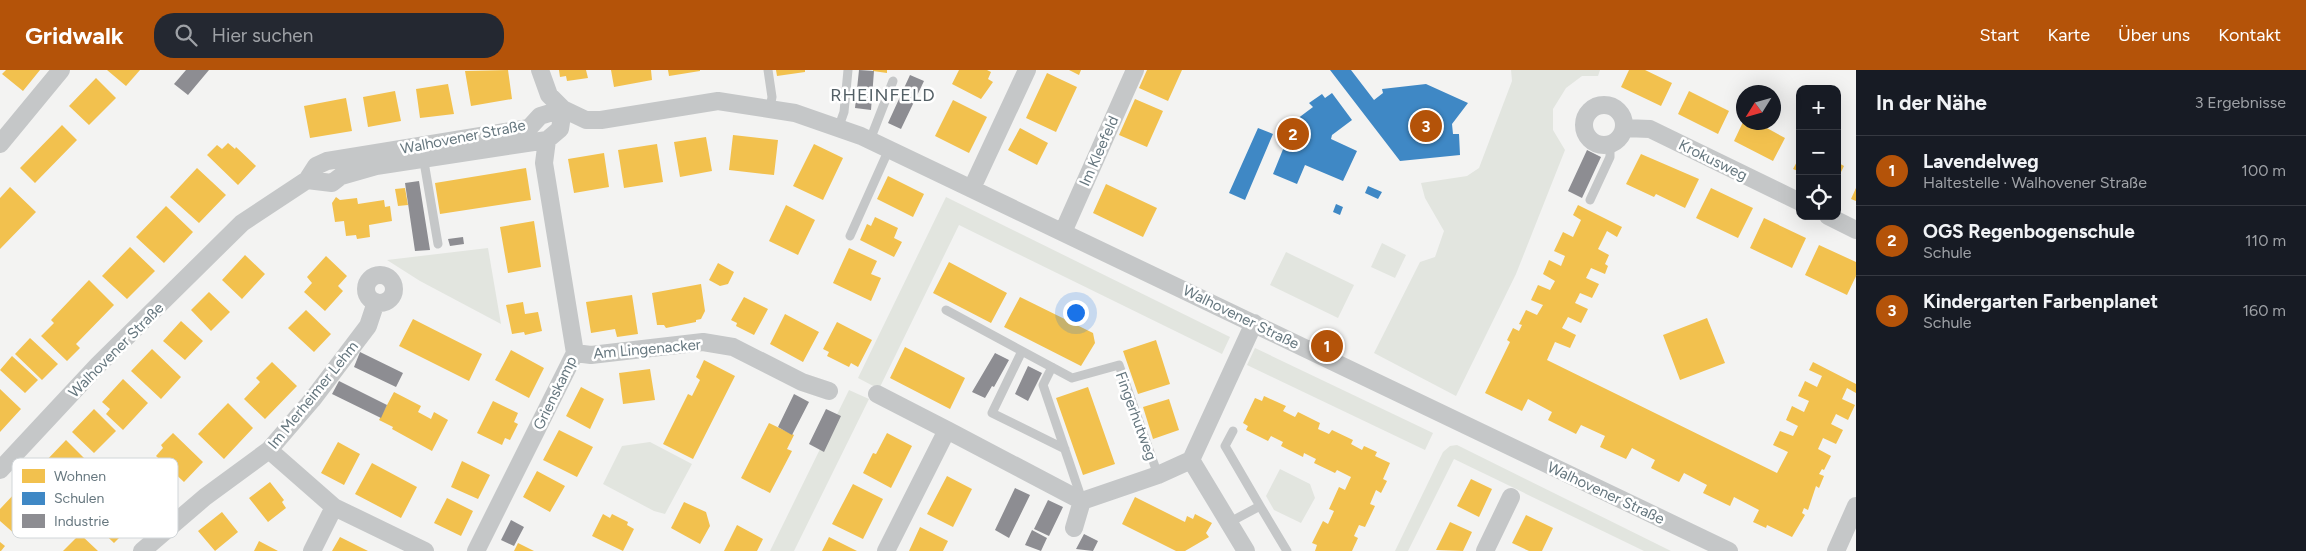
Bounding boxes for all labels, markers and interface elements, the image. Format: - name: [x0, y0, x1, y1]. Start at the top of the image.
- search box: [154, 13, 504, 58]
- text: Gridwalk: [25, 21, 124, 50]
- icon: search: [172, 21, 200, 49]
- text: Hier suchen: [212, 24, 313, 47]
- text: Start: [1980, 24, 2019, 46]
- text: Karte: [2047, 24, 2090, 46]
- text: Über uns: [2118, 24, 2190, 46]
- text: Kontakt: [2218, 24, 2281, 46]
- district label: RHEINFELD: [830, 84, 936, 106]
- north arrow: [1736, 85, 1781, 130]
- map controls: [1796, 85, 1841, 220]
- button: +: [1796, 85, 1841, 130]
- text: In der Nähe: [1876, 90, 1987, 115]
- text: 3 Ergebnisse: [2195, 93, 2286, 112]
- pin: 3: [1410, 107, 1442, 145]
- street label: Im Kleefeld: [1075, 113, 1123, 189]
- pin: 2: [1277, 115, 1309, 153]
- street label: Walhovener Straße: [399, 116, 527, 158]
- button: −: [1796, 130, 1841, 175]
- street label: Krokusweg: [1676, 136, 1750, 184]
- text: Lavendelweg: [1923, 150, 2039, 173]
- text: 1: [1889, 161, 1895, 180]
- text: 100 m: [2241, 161, 2286, 180]
- text: Haltestelle · Walhovener Straße: [1923, 173, 2147, 192]
- button: locate: [1796, 175, 1841, 220]
- text: OGS Regenbogenschule: [1923, 220, 2135, 243]
- text: 2: [1887, 231, 1897, 250]
- text: 110 m: [2245, 231, 2286, 250]
- text: Schule: [1923, 243, 1972, 262]
- street label: Walhovener Straße: [1180, 281, 1302, 353]
- text: Kindergarten Farbenplanet: [1923, 290, 2158, 313]
- street label: Walhovener Straße: [65, 299, 167, 401]
- your location: [1063, 300, 1089, 326]
- text: 3: [1888, 301, 1896, 320]
- text: 160 m: [2243, 301, 2286, 320]
- text: Schule: [1923, 313, 1972, 332]
- pin: 1: [1311, 327, 1343, 365]
- street label: Am Lingenacker: [593, 335, 701, 363]
- street label: Im Merheimer Lehm: [264, 338, 362, 452]
- street label: Grienskamp: [529, 353, 581, 433]
- street label: Fingerhutweg: [1112, 369, 1160, 463]
- legend: [12, 458, 178, 538]
- street label: Walhovener Straße: [1545, 458, 1667, 528]
- text: Wohnen: [54, 468, 106, 485]
- text: Schulen: [54, 490, 105, 507]
- text: Industrie: [54, 513, 109, 530]

